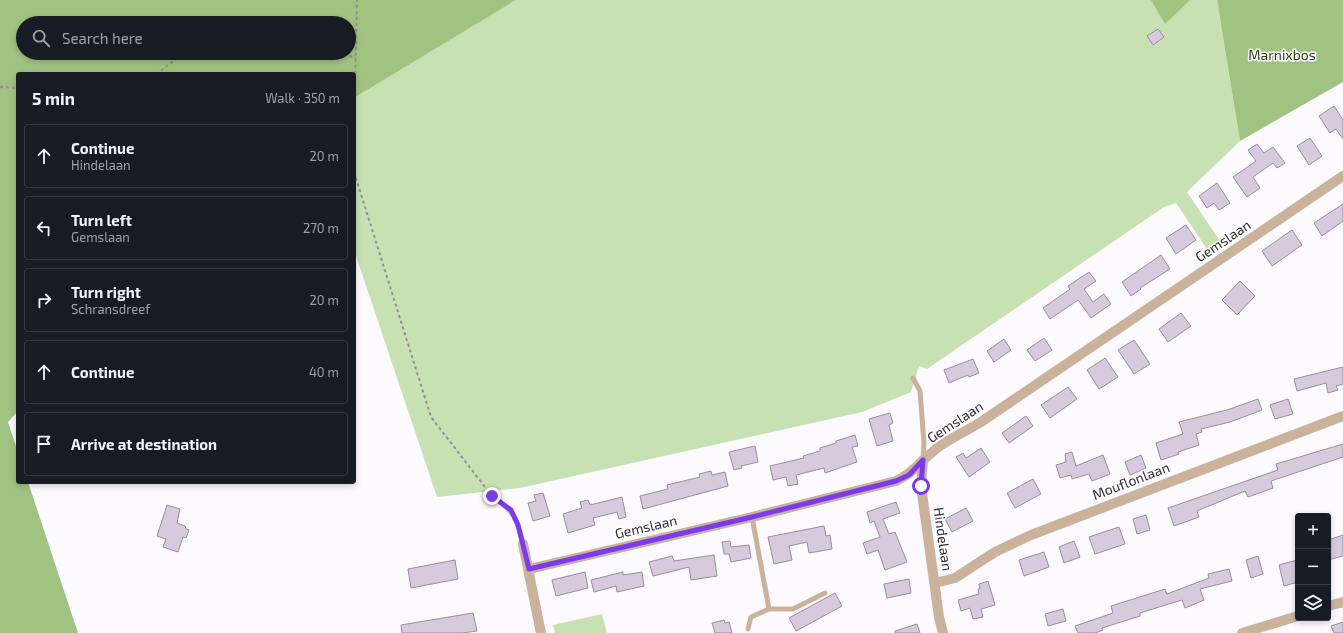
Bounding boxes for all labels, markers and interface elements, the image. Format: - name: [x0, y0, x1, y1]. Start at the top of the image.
- search box: [16, 16, 356, 60]
- icon: search: [30, 27, 52, 49]
- text: Search here: [62, 29, 143, 47]
- park label: Marnixbos: [1248, 46, 1316, 63]
- text: 5 min: [32, 88, 75, 108]
- text: Walk · 350 m: [265, 90, 340, 106]
- text: Continue: [71, 139, 134, 157]
- icon: ahead: [33, 145, 55, 167]
- text: 20 m: [310, 148, 339, 164]
- text: Hindelaan: [71, 157, 131, 173]
- text: Turn left: [71, 211, 132, 229]
- street label: Gemslaan: [1192, 216, 1254, 265]
- icon: left: [33, 217, 55, 239]
- text: 270 m: [303, 220, 339, 236]
- text: Gemslaan: [71, 229, 130, 245]
- text: Turn right: [71, 283, 141, 301]
- icon: right: [33, 289, 55, 311]
- text: 20 m: [310, 292, 339, 308]
- text: Schransdreef: [71, 301, 150, 317]
- icon: ahead: [33, 361, 55, 383]
- text: Continue: [71, 363, 134, 381]
- text: 40 m: [309, 364, 339, 380]
- street label: Gemslaan: [924, 397, 986, 446]
- icon: arrive: [33, 433, 55, 455]
- text: Arrive at destination: [71, 435, 217, 453]
- street label: Mouflonlaan: [1090, 458, 1172, 503]
- route start: [912, 477, 930, 495]
- route end: [483, 487, 501, 505]
- street label: Hindelaan: [931, 506, 956, 572]
- street label: Gemslaan: [613, 511, 679, 542]
- map controls: [1295, 513, 1331, 621]
- button: +: [1295, 513, 1331, 549]
- button: −: [1295, 549, 1331, 585]
- button: layers: [1295, 585, 1331, 621]

